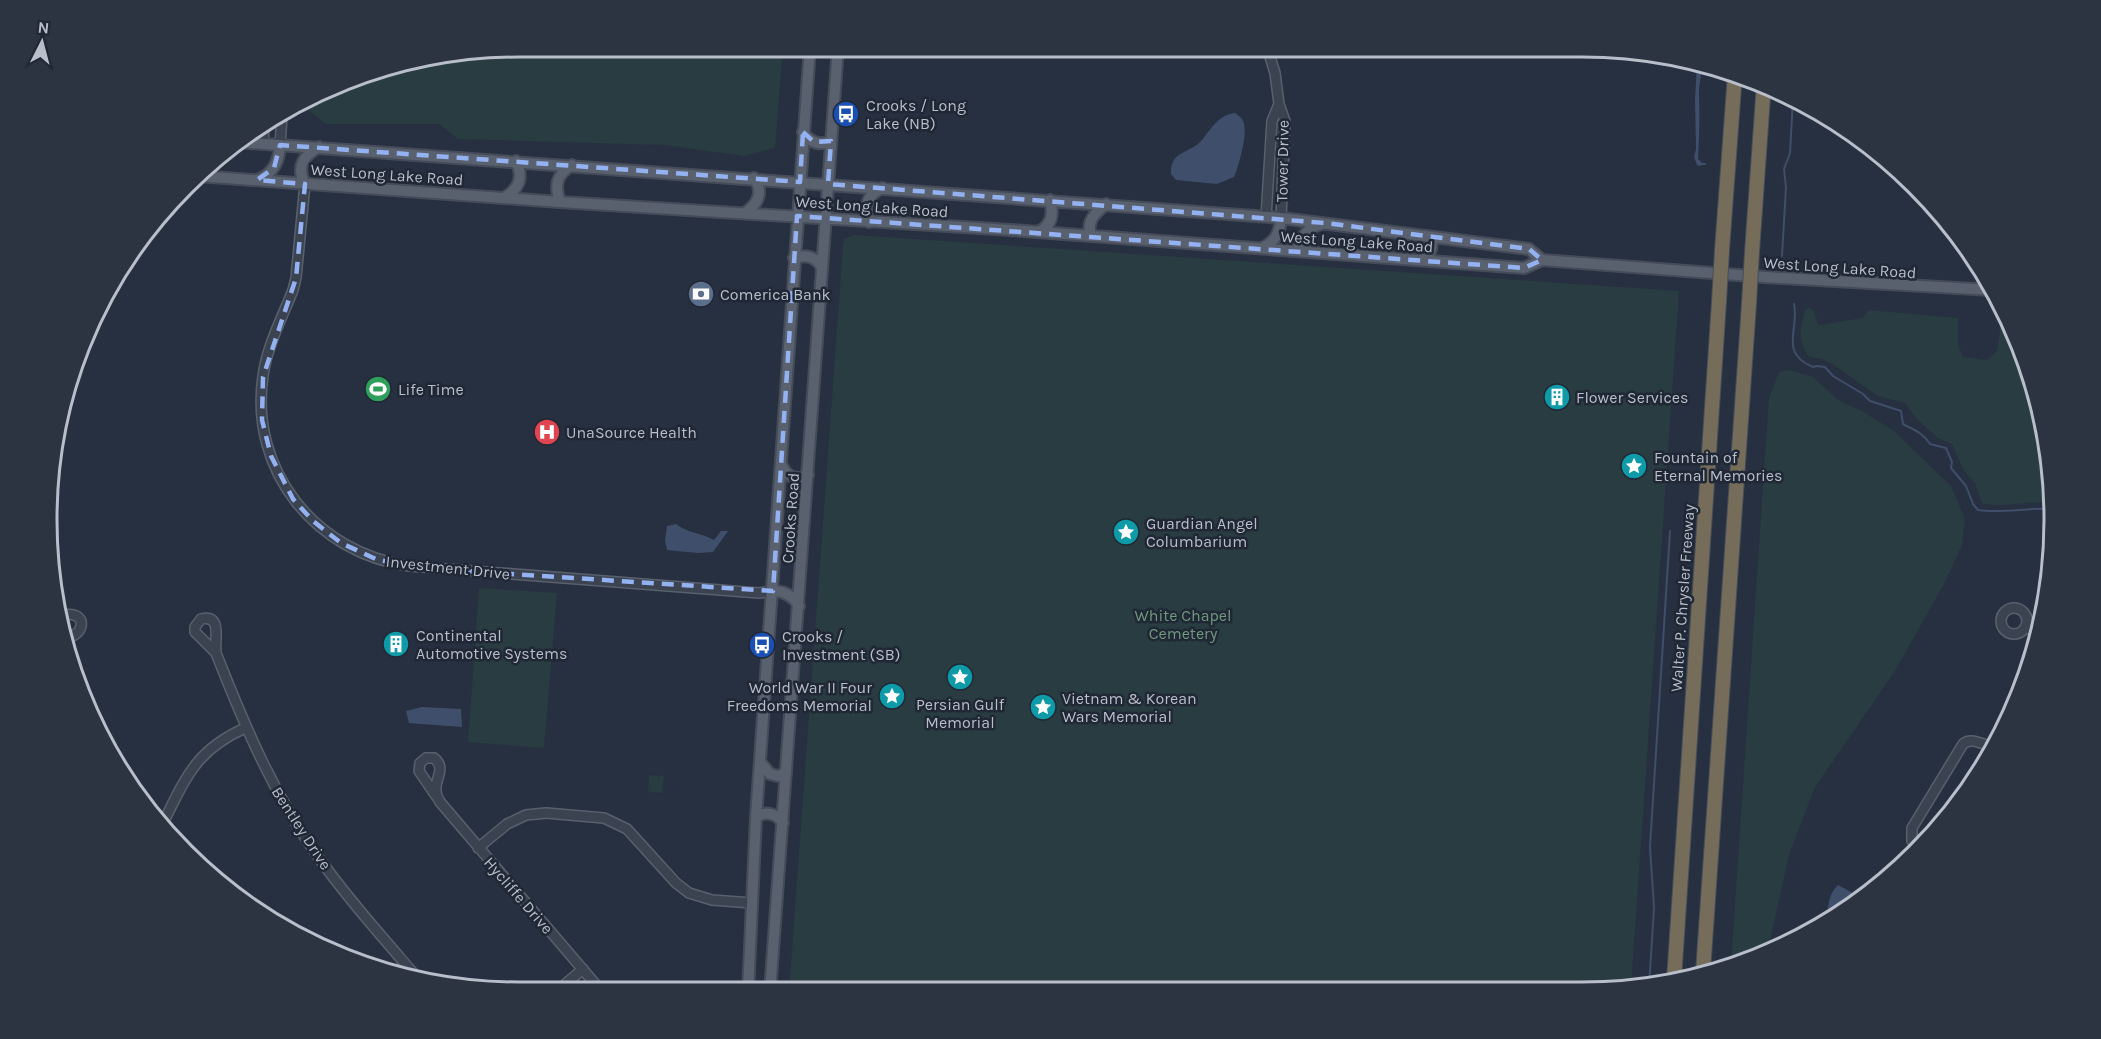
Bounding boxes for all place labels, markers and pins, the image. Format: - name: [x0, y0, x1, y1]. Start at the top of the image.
- place label: Crooks / Long Lake (NB): [866, 96, 966, 133]
- bus stop icon: Crooks / Long Lake (NB): [831, 99, 861, 129]
- bank icon: Comerica Bank: [686, 279, 716, 309]
- place label: Comerica Bank: [720, 285, 831, 304]
- sports icon: Life Time: [363, 374, 393, 404]
- place label: Life Time: [398, 380, 464, 399]
- building icon: Flower Services: [1542, 382, 1572, 412]
- place label: Flower Services: [1576, 388, 1688, 407]
- hospital icon: UnaSource Health: [532, 417, 562, 447]
- place label: UnaSource Health: [566, 423, 697, 442]
- place label: Fountain of Eternal Memories: [1654, 448, 1782, 485]
- place icon: Fountain of Eternal Memories: [1619, 451, 1649, 481]
- place label: Guardian Angel Columbarium: [1146, 514, 1258, 551]
- place icon: Guardian Angel Columbarium: [1111, 517, 1141, 547]
- place label: Continental Automotive Systems: [416, 626, 567, 663]
- place label: Crooks / Investment (SB): [782, 627, 900, 664]
- building icon: Continental Automotive Systems: [381, 629, 411, 659]
- bus stop icon: Crooks / Investment (SB): [747, 630, 777, 660]
- place icon: Persian Gulf Memorial: [945, 662, 975, 692]
- place label: World War II Four Freedoms Memorial: [727, 678, 872, 715]
- place icon: World War II Four Freedoms Memorial: [877, 681, 907, 711]
- place label: Vietnam & Korean Wars Memorial: [1062, 689, 1197, 726]
- place icon: Vietnam & Korean Wars Memorial: [1028, 692, 1058, 722]
- place label: Persian Gulf Memorial: [916, 695, 1005, 732]

